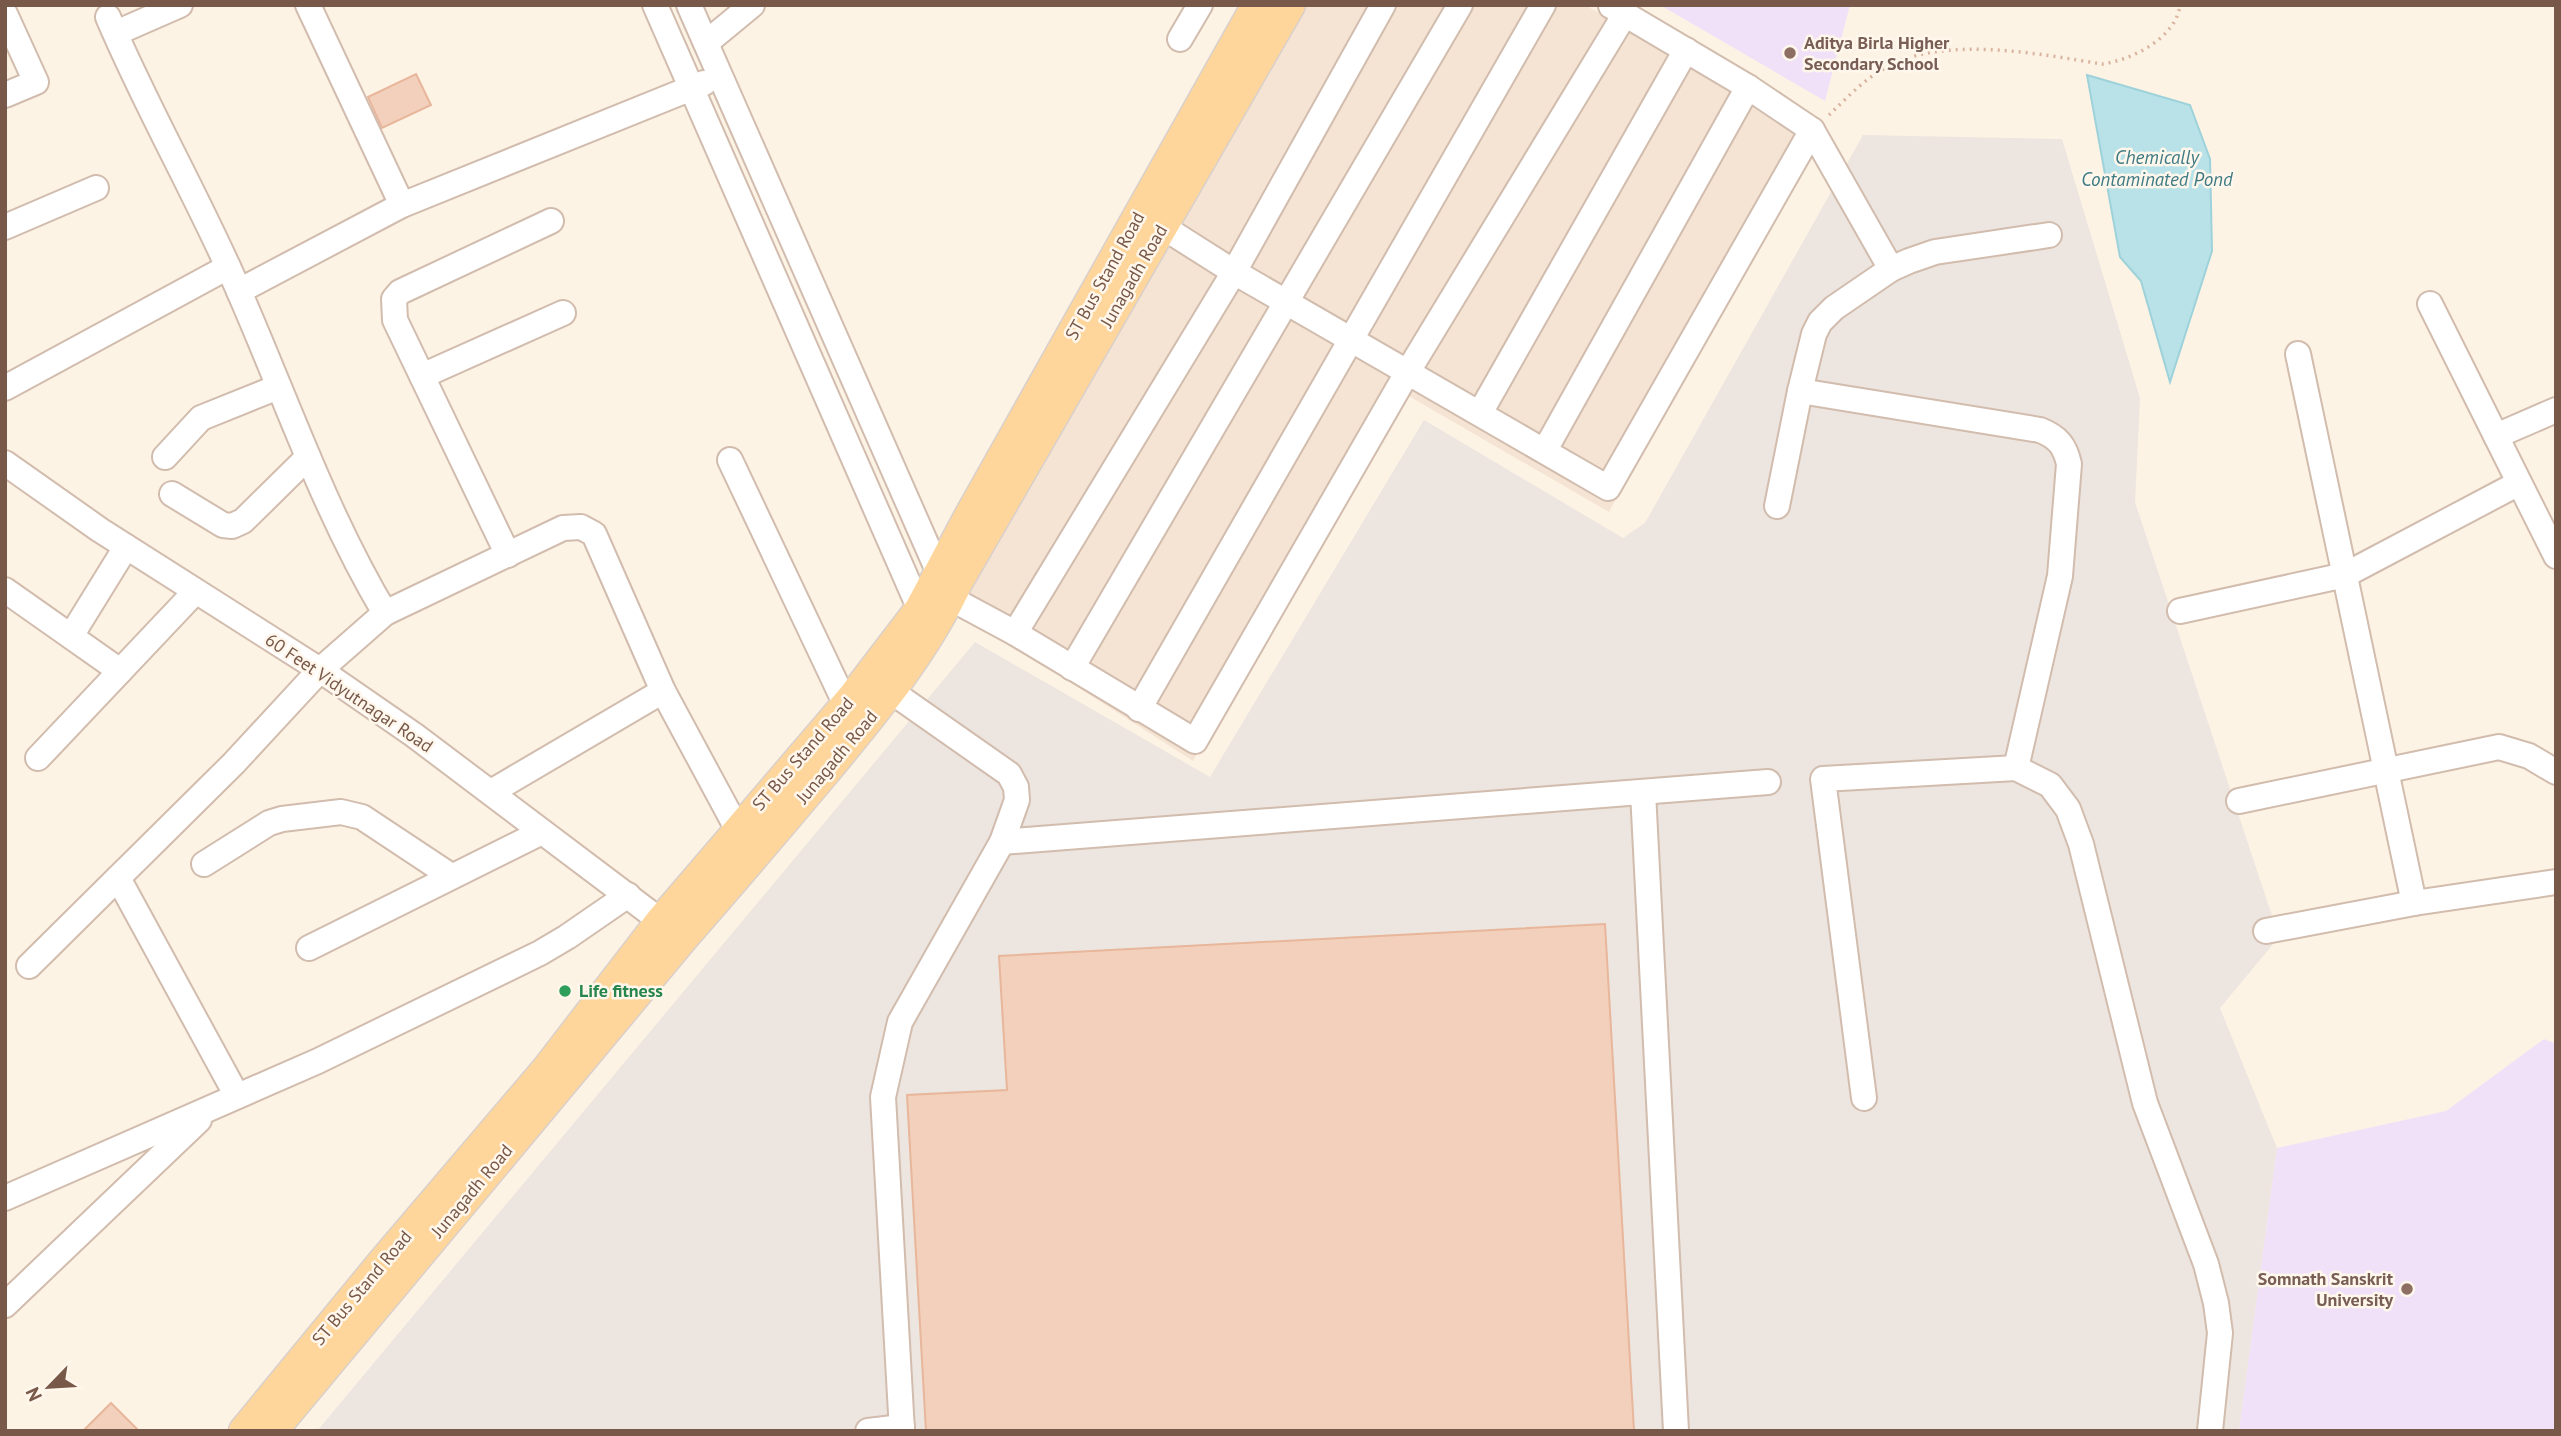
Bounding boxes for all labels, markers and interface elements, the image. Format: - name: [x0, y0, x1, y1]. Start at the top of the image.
- place label: Aditya Birla Higher Secondary School: [1804, 31, 1950, 75]
- marker: Aditya Birla Higher Secondary School: [1782, 45, 1798, 61]
- water label: Chemically Contaminated Pond: [2081, 145, 2234, 191]
- street label: ST Bus Stand Road: [1060, 208, 1149, 344]
- street label: Junagadh Road: [1094, 220, 1172, 332]
- street label: 60 Feet Vidyutnagar Road: [261, 628, 438, 757]
- street label: ST Bus Stand Road: [747, 692, 858, 815]
- street label: Junagadh Road: [790, 705, 882, 809]
- place label: Life fitness: [579, 979, 663, 1002]
- marker: Life fitness: [557, 983, 573, 999]
- street label: Junagadh Road: [425, 1139, 517, 1243]
- street label: ST Bus Stand Road: [307, 1225, 416, 1350]
- place label: Somnath Sanskrit University: [2258, 1267, 2394, 1311]
- marker: Somnath Sanskrit University: [2399, 1281, 2415, 1297]
- north arrow: [14, 1352, 84, 1422]
- text: N: [20, 1383, 47, 1405]

